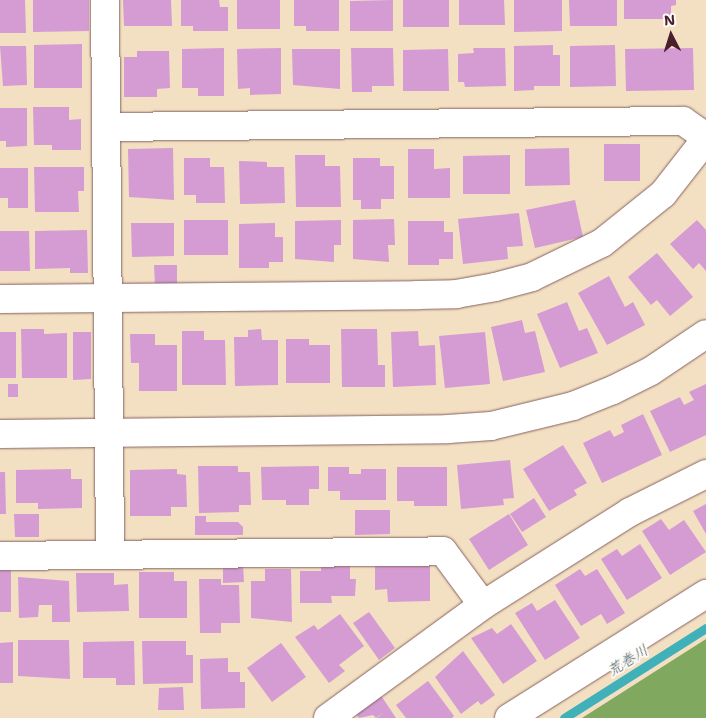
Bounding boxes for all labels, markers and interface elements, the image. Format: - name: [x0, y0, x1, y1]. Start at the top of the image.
- north arrow: [646, 10, 696, 60]
- text: N: [663, 11, 676, 30]
- water label: 荒巻川: [604, 641, 652, 681]

